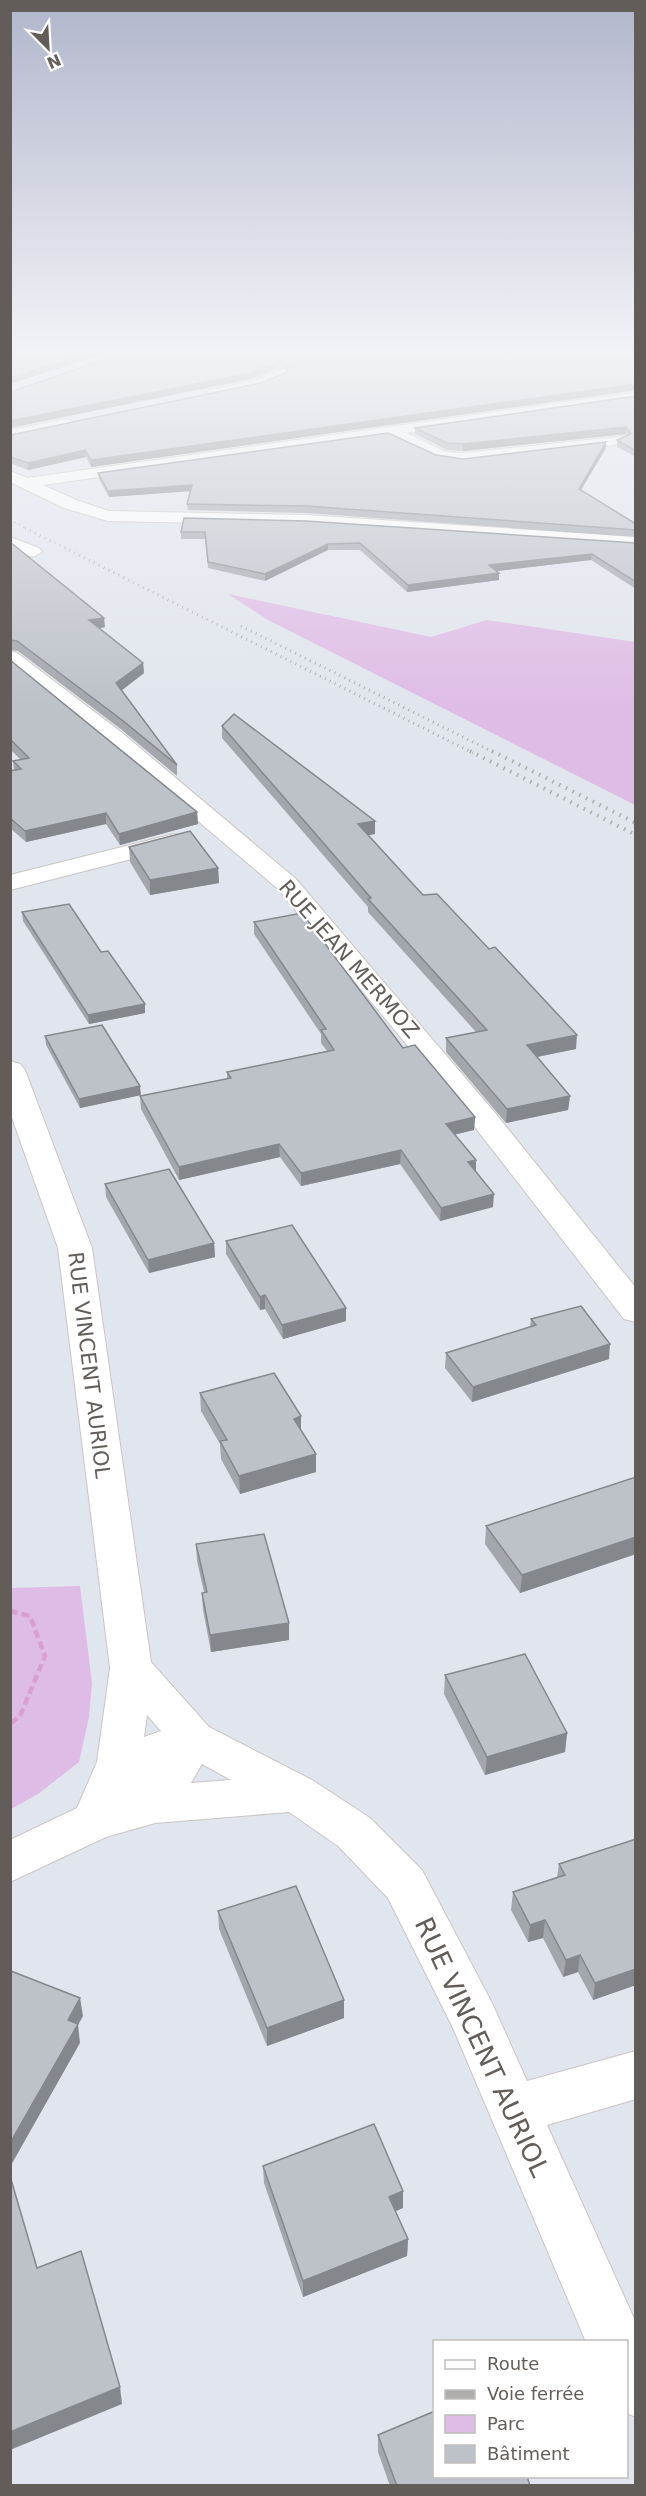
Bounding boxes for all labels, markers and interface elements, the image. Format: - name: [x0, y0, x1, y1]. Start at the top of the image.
- north arrow: [18, 18, 78, 78]
- text: N: [44, 50, 64, 73]
- street label: RUE JEAN MERMOZ: [274, 875, 424, 1043]
- street label: RUE VINCENT AURIOL: [63, 1250, 115, 1480]
- street label: RUE VINCENT AURIOL: [409, 1913, 555, 2182]
- legend: [433, 2340, 628, 2478]
- text: Route: [487, 2353, 539, 2374]
- text: Voie ferrée: [487, 2383, 584, 2404]
- text: Parc: [487, 2413, 525, 2434]
- text: Bâtiment: [487, 2443, 570, 2464]

